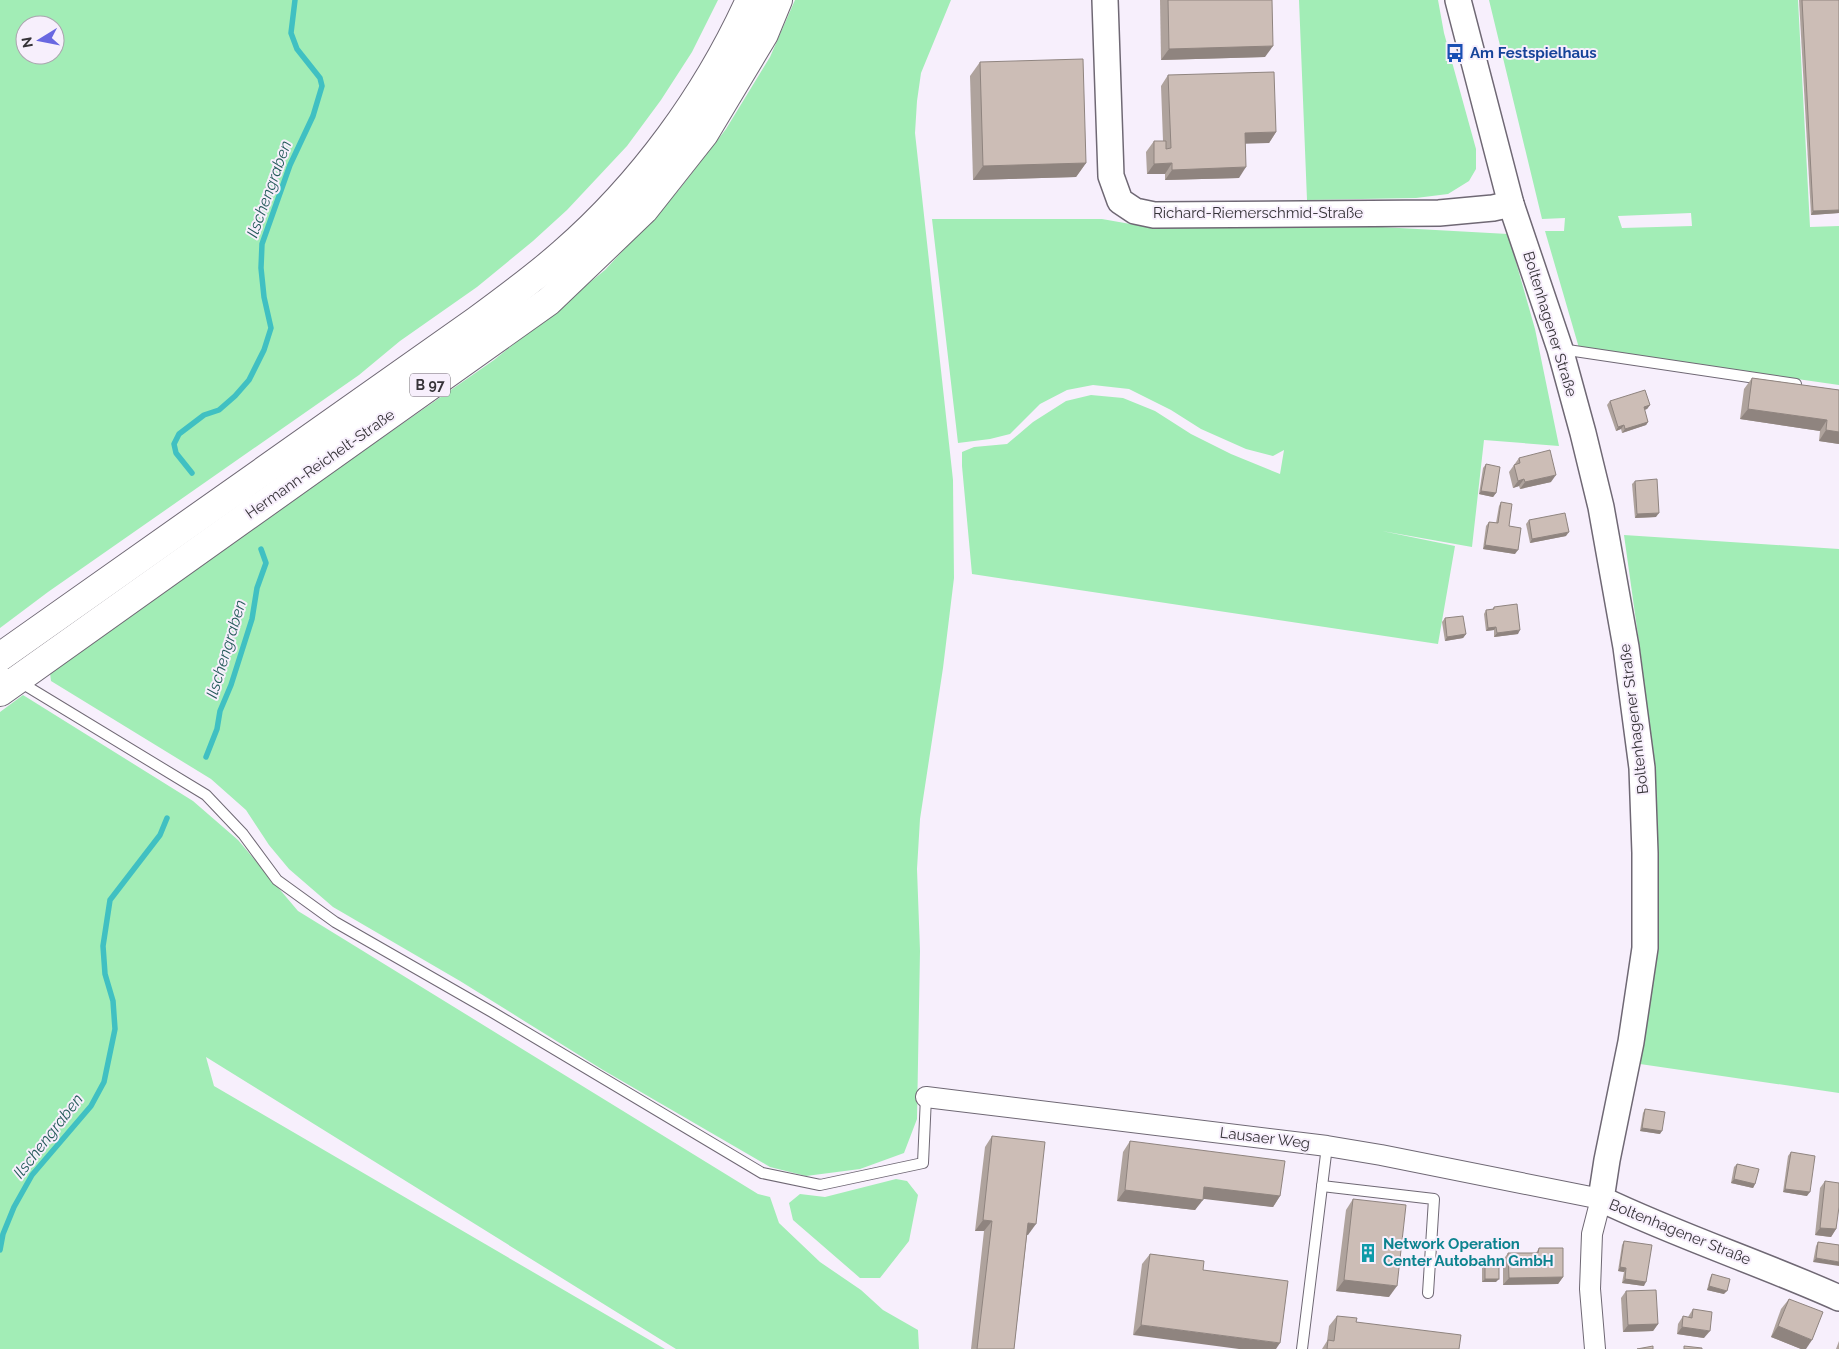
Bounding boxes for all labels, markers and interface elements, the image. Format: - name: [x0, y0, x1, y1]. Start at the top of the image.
- north arrow: [15, 15, 65, 65]
- text: N: [18, 36, 36, 49]
- bus stop icon: Am Festspielhaus: [1444, 42, 1466, 64]
- place label: Am Festspielhaus: [1470, 44, 1597, 62]
- water label: Ilschengraben: [243, 138, 295, 240]
- street label: Richard-Riemerschmid-Straße: [1153, 204, 1363, 222]
- street label: Boltenhagener Straße: [1519, 249, 1581, 399]
- road number: B 97: [410, 374, 450, 396]
- street label: Hermann-Reichelt-Straße: [242, 405, 398, 522]
- water label: Ilschengraben: [202, 597, 250, 700]
- street label: Boltenhagener Straße: [1616, 643, 1652, 795]
- water label: Ilschengraben: [9, 1090, 87, 1182]
- street label: Lausaer Weg: [1219, 1124, 1311, 1152]
- street label: Boltenhagener Straße: [1607, 1195, 1754, 1269]
- place label: Network Operation Center Autobahn GmbH: [1383, 1235, 1554, 1270]
- building icon: Network Operation Center Autobahn GmbH: [1357, 1242, 1379, 1264]

